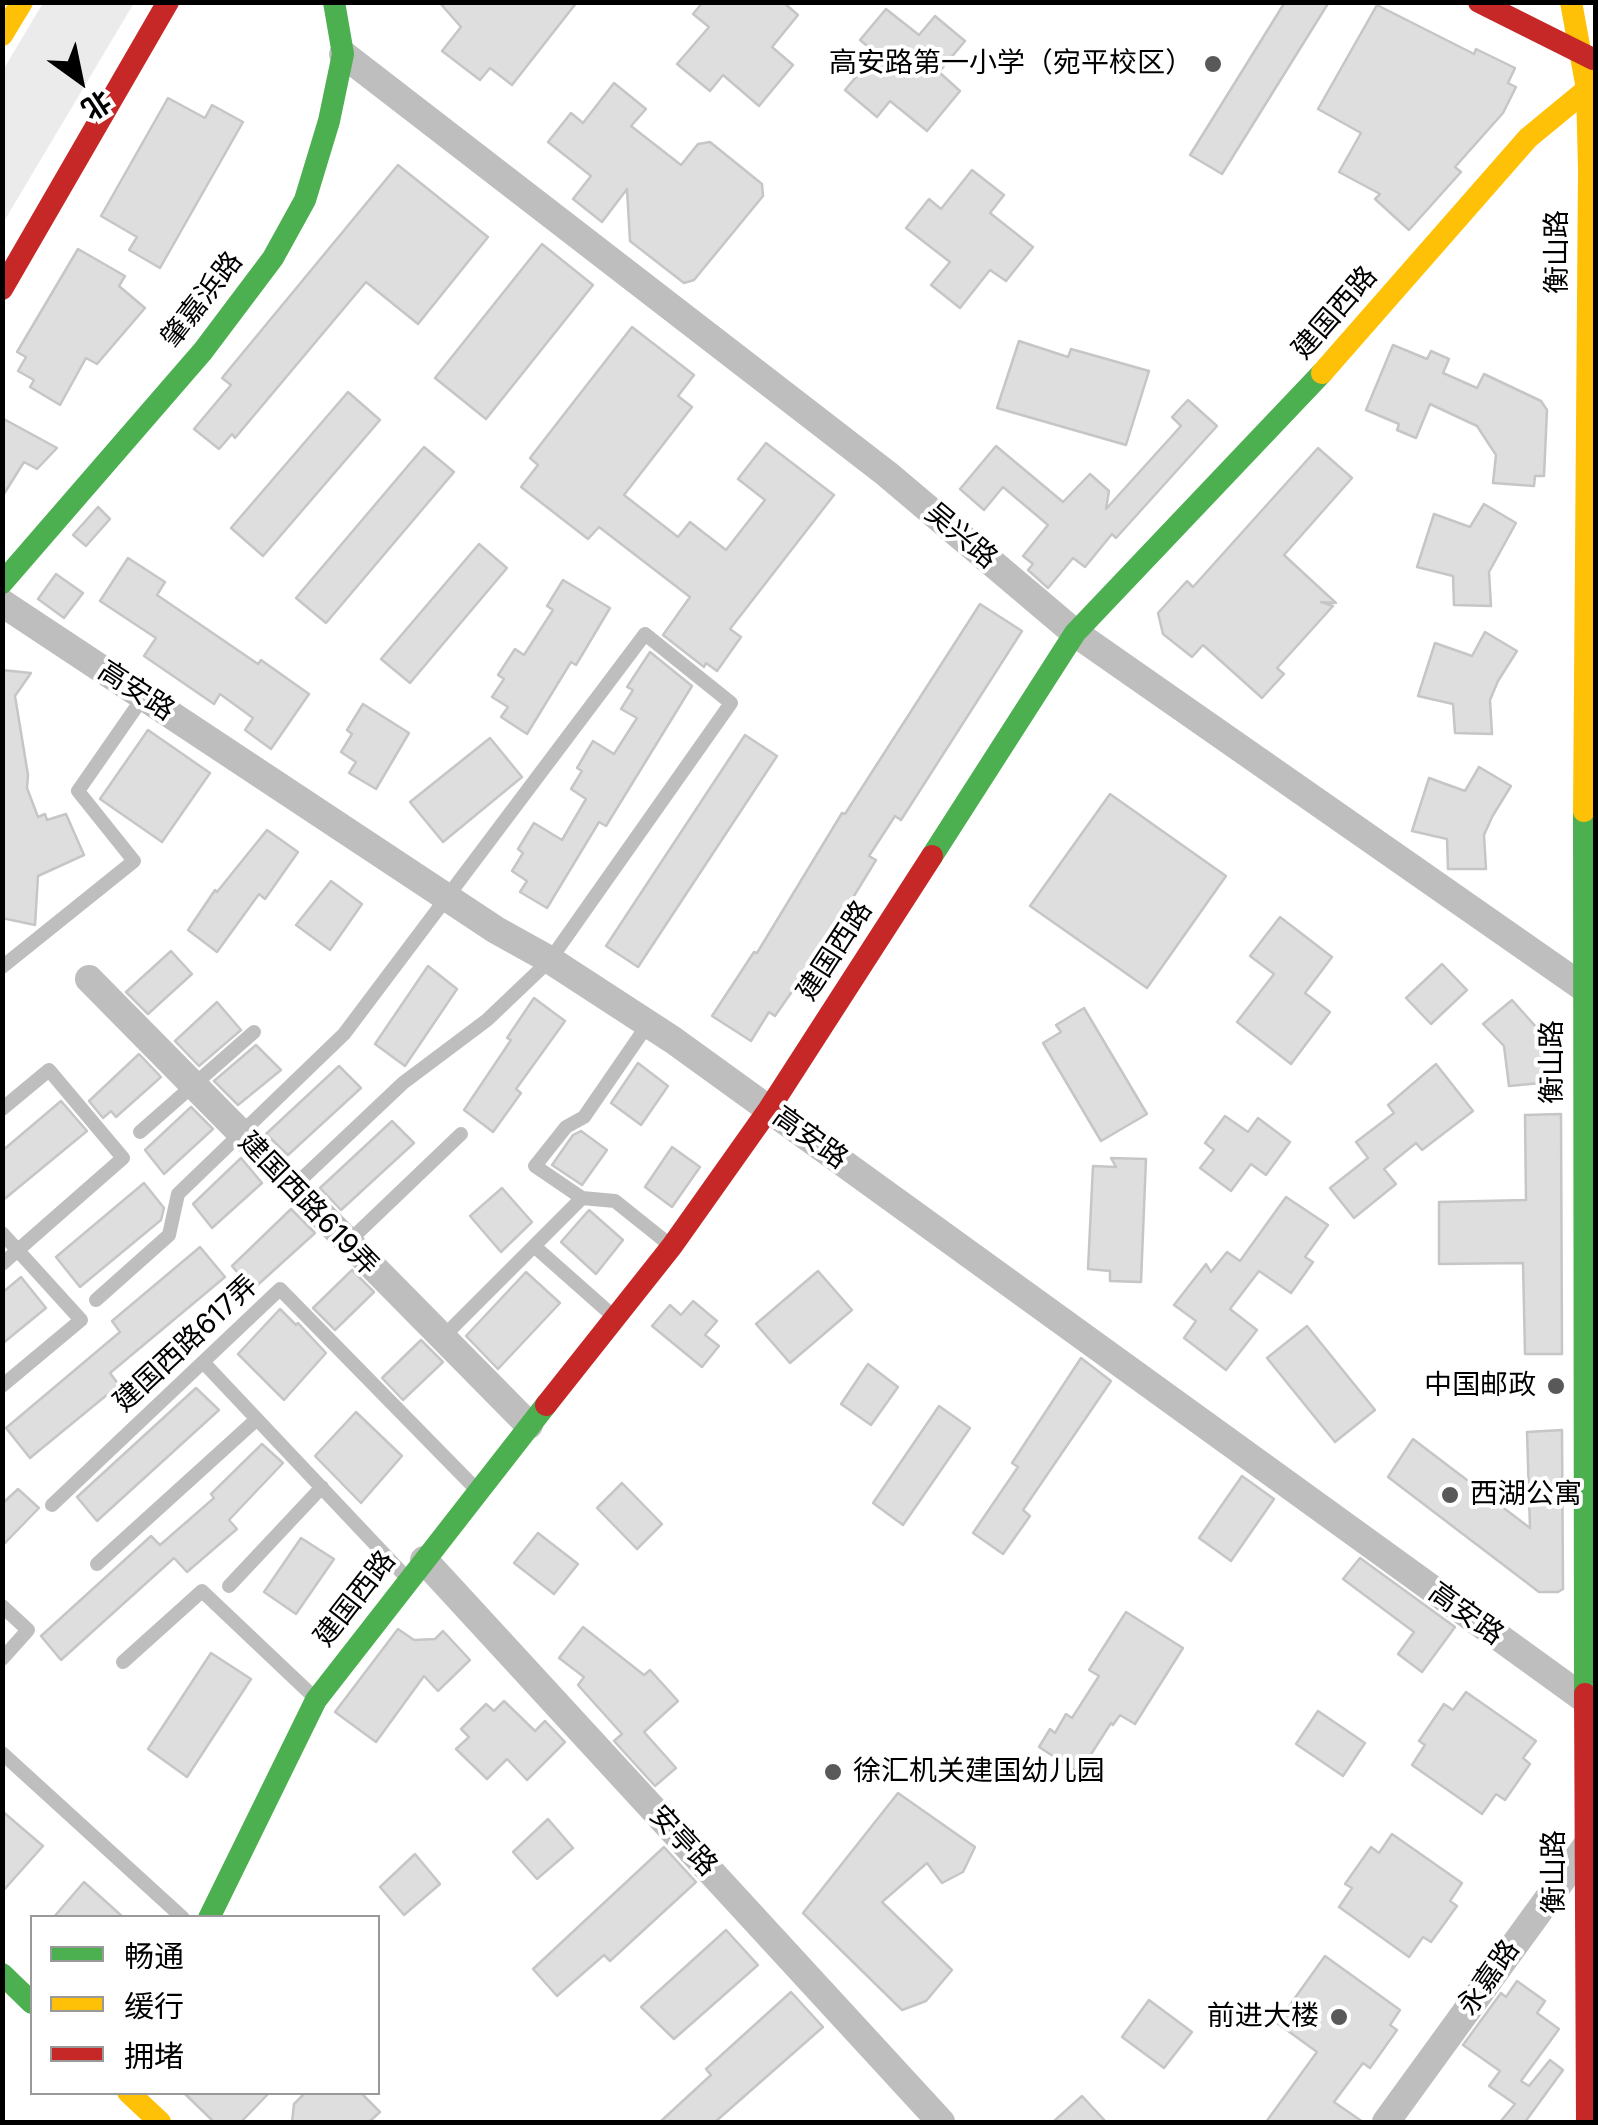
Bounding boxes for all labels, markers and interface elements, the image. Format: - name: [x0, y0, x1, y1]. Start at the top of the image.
- north arrow: [30, 30, 130, 130]
- place label: 高安路第一小学（宛平校区）: [829, 47, 1193, 81]
- marker: 高安路第一小学（宛平校区）: [1202, 53, 1224, 75]
- text: 北: [75, 83, 117, 127]
- street label: 衡山路: [1541, 210, 1575, 294]
- street label: 肇嘉浜路: [154, 246, 250, 354]
- street label: 建国西路: [1286, 260, 1384, 366]
- street label: 吴兴路: [918, 496, 1004, 576]
- street label: 高安路: [92, 654, 180, 728]
- street label: 建国西路: [790, 895, 880, 1007]
- street label: 衡山路: [1536, 1020, 1570, 1104]
- street label: 高安路: [766, 1100, 854, 1176]
- street label: 建国西路619弄: [231, 1125, 385, 1283]
- street label: 建国西路617弄: [107, 1269, 265, 1419]
- place label: 中国邮政: [1424, 1369, 1536, 1403]
- marker: 中国邮政: [1545, 1375, 1567, 1397]
- place label: 西湖公寓: [1470, 1478, 1582, 1512]
- marker: 西湖公寓: [1439, 1484, 1461, 1506]
- street label: 建国西路: [307, 1545, 403, 1653]
- street label: 高安路: [1422, 1576, 1510, 1652]
- place label: 徐汇机关建国幼儿园: [853, 1755, 1105, 1789]
- marker: 徐汇机关建国幼儿园: [822, 1761, 844, 1783]
- street label: 安亭路: [642, 1799, 724, 1883]
- street label: 衡山路: [1538, 1830, 1572, 1914]
- legend: [30, 1915, 380, 2095]
- street label: 永嘉路: [1451, 1934, 1527, 2022]
- text: 畅通: [124, 1938, 184, 1974]
- text: 缓行: [124, 1988, 184, 2024]
- place label: 前进大楼: [1207, 2000, 1319, 2034]
- marker: 前进大楼: [1328, 2006, 1350, 2028]
- text: 拥堵: [124, 2038, 184, 2074]

